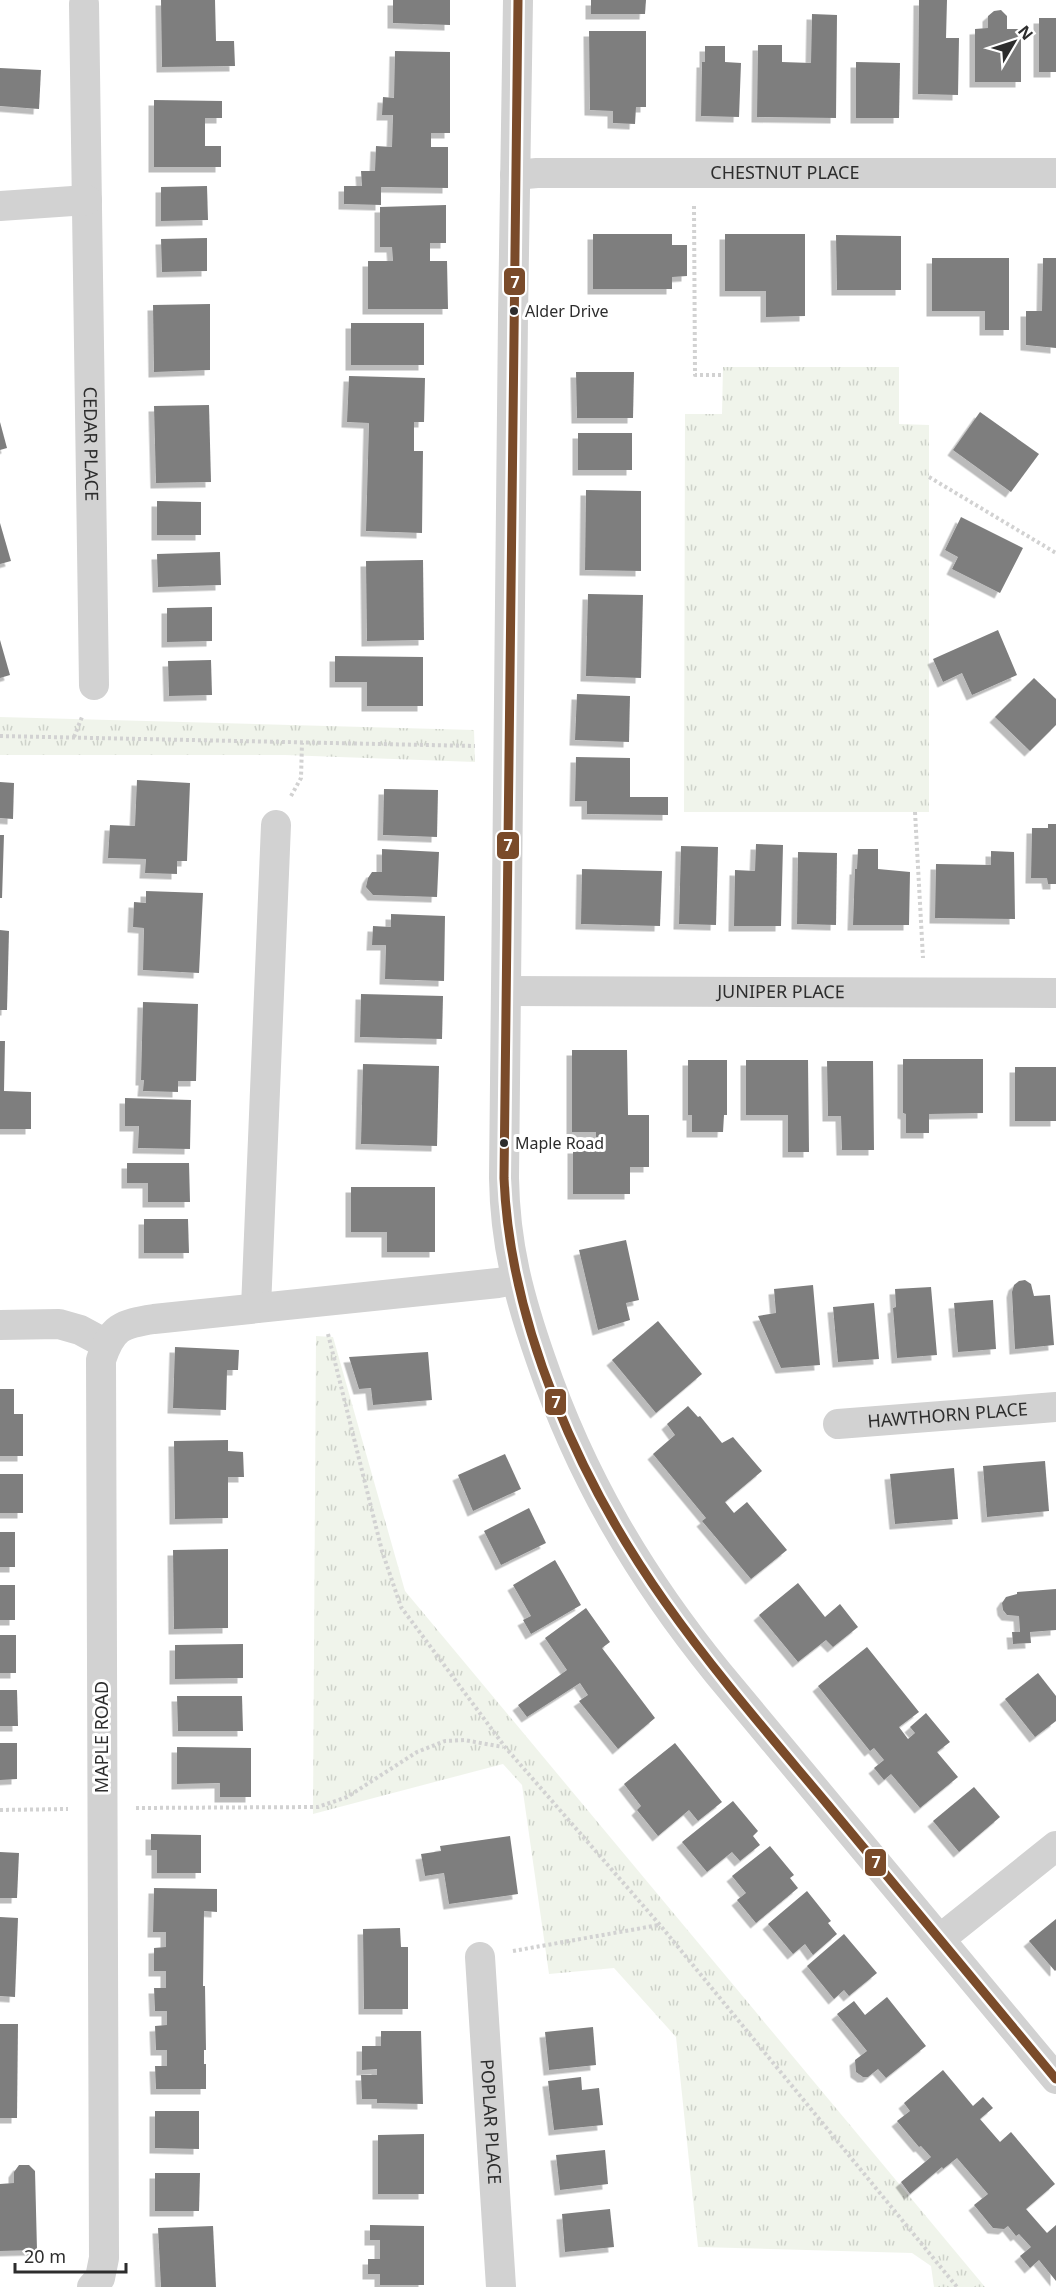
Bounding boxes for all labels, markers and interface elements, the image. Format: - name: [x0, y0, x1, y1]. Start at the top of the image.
- north arrow: [984, 12, 1044, 72]
- text: N: [1013, 21, 1038, 45]
- street label: CHESTNUT PLACE: [710, 160, 859, 184]
- line badge: 7: [503, 267, 526, 296]
- text: 7: [510, 271, 520, 293]
- place label: Alder Drive: [525, 300, 609, 322]
- marker: Alder Drive: [508, 305, 520, 317]
- street label: CEDAR PLACE: [79, 387, 104, 501]
- line badge: 7: [496, 831, 520, 860]
- text: 7: [503, 834, 513, 856]
- street label: JUNIPER PLACE: [715, 979, 845, 1003]
- place label: Maple Road: [515, 1132, 604, 1154]
- marker: Maple Road: [498, 1137, 510, 1149]
- line badge: 7: [544, 1388, 567, 1416]
- text: 7: [551, 1391, 561, 1413]
- street label: HAWTHORN PLACE: [867, 1396, 1029, 1433]
- street label: MAPLE ROAD: [89, 1681, 113, 1793]
- line badge: 7: [864, 1848, 887, 1877]
- text: 7: [871, 1851, 881, 1873]
- street label: POPLAR PLACE: [476, 2058, 507, 2185]
- scale bar: [15, 2236, 126, 2274]
- text: 20 m: [24, 2244, 66, 2268]

